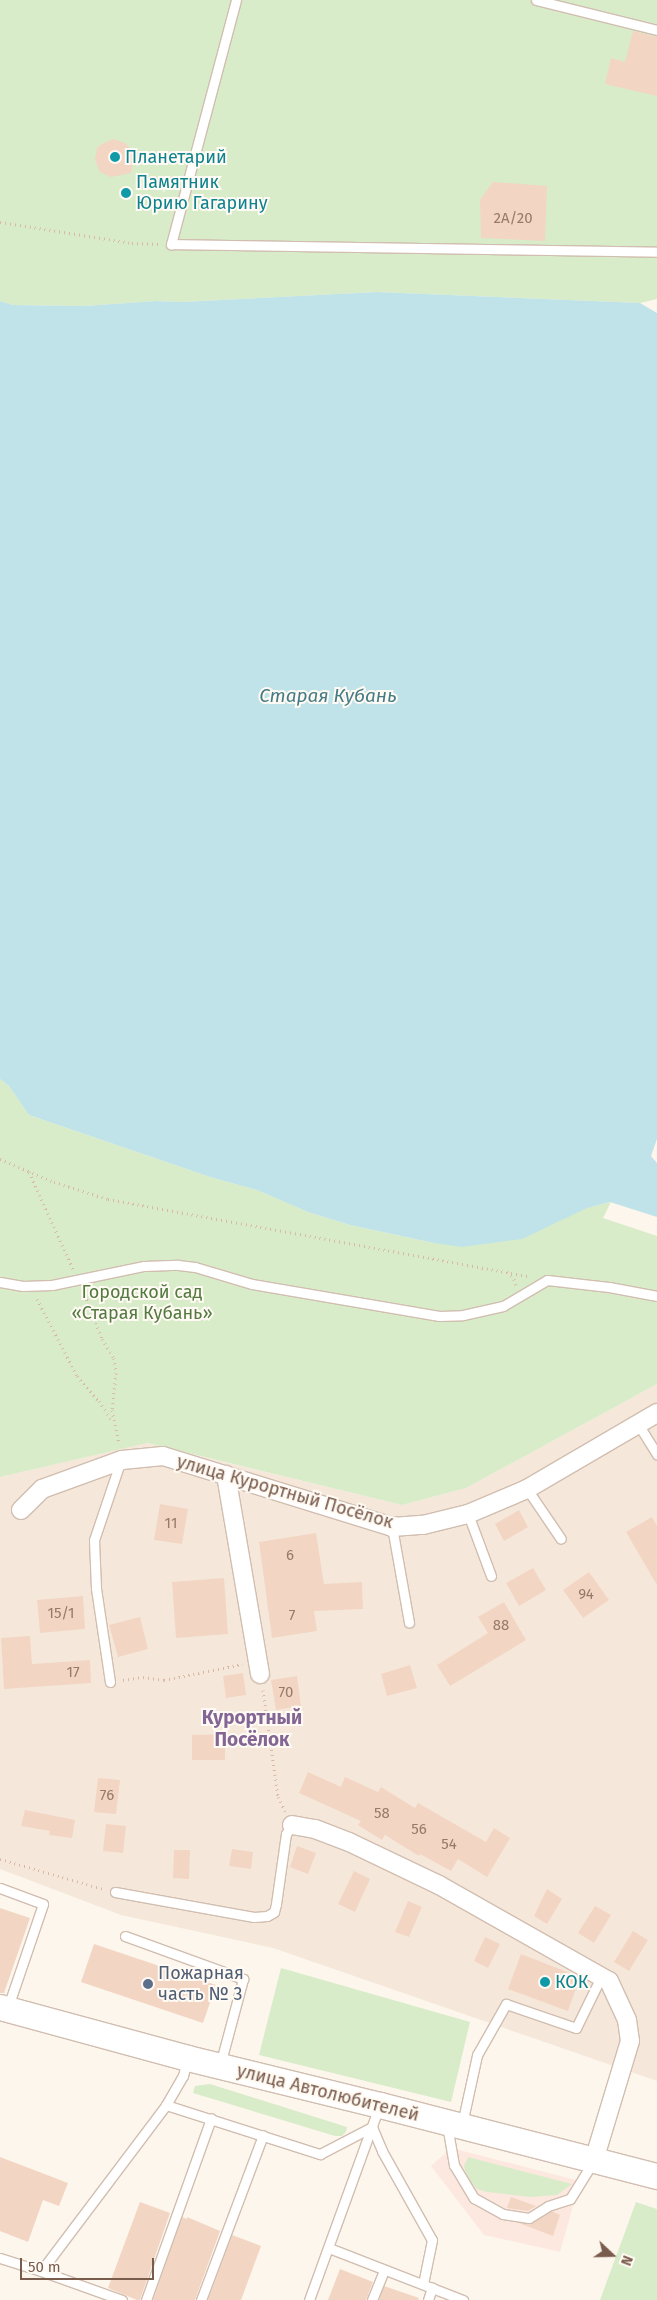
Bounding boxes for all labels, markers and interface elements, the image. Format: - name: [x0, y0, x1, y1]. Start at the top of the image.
- place label: Планетарий: [125, 146, 227, 168]
- marker: Планетарий: [109, 151, 121, 163]
- place label: Памятник Юрию Гагарину: [136, 172, 268, 214]
- marker: Памятник Юрию Гагарину: [120, 187, 132, 199]
- house number: 2А/20: [493, 210, 533, 228]
- water label: Старая Кубань: [259, 685, 397, 707]
- park label: Городской сад «Старая Кубань»: [71, 1282, 213, 1325]
- street label: улица Курортный Посёлок: [174, 1451, 396, 1533]
- house number: 11: [165, 1515, 177, 1533]
- house number: 6: [286, 1547, 294, 1565]
- house number: 94: [578, 1586, 594, 1604]
- house number: 15/1: [47, 1605, 75, 1623]
- house number: 7: [289, 1607, 295, 1625]
- house number: 88: [493, 1617, 509, 1635]
- house number: 17: [66, 1664, 80, 1682]
- house number: 70: [279, 1684, 293, 1702]
- district label: Курортный Посёлок: [202, 1707, 302, 1751]
- house number: 76: [100, 1787, 114, 1805]
- house number: 58: [374, 1805, 390, 1823]
- house number: 56: [411, 1821, 427, 1839]
- house number: 54: [441, 1836, 457, 1854]
- place label: Пожарная часть № 3: [158, 1963, 244, 2006]
- place label: КОК: [555, 1971, 588, 1993]
- marker: КОК: [539, 1976, 551, 1988]
- marker: Пожарная часть № 3: [142, 1978, 154, 1990]
- street label: улица Автолюбителей: [235, 2060, 421, 2126]
- north arrow: [587, 2230, 637, 2280]
- scale bar: [22, 2248, 156, 2280]
- text: N: [617, 2253, 636, 2268]
- text: 50 m: [28, 2258, 61, 2276]

